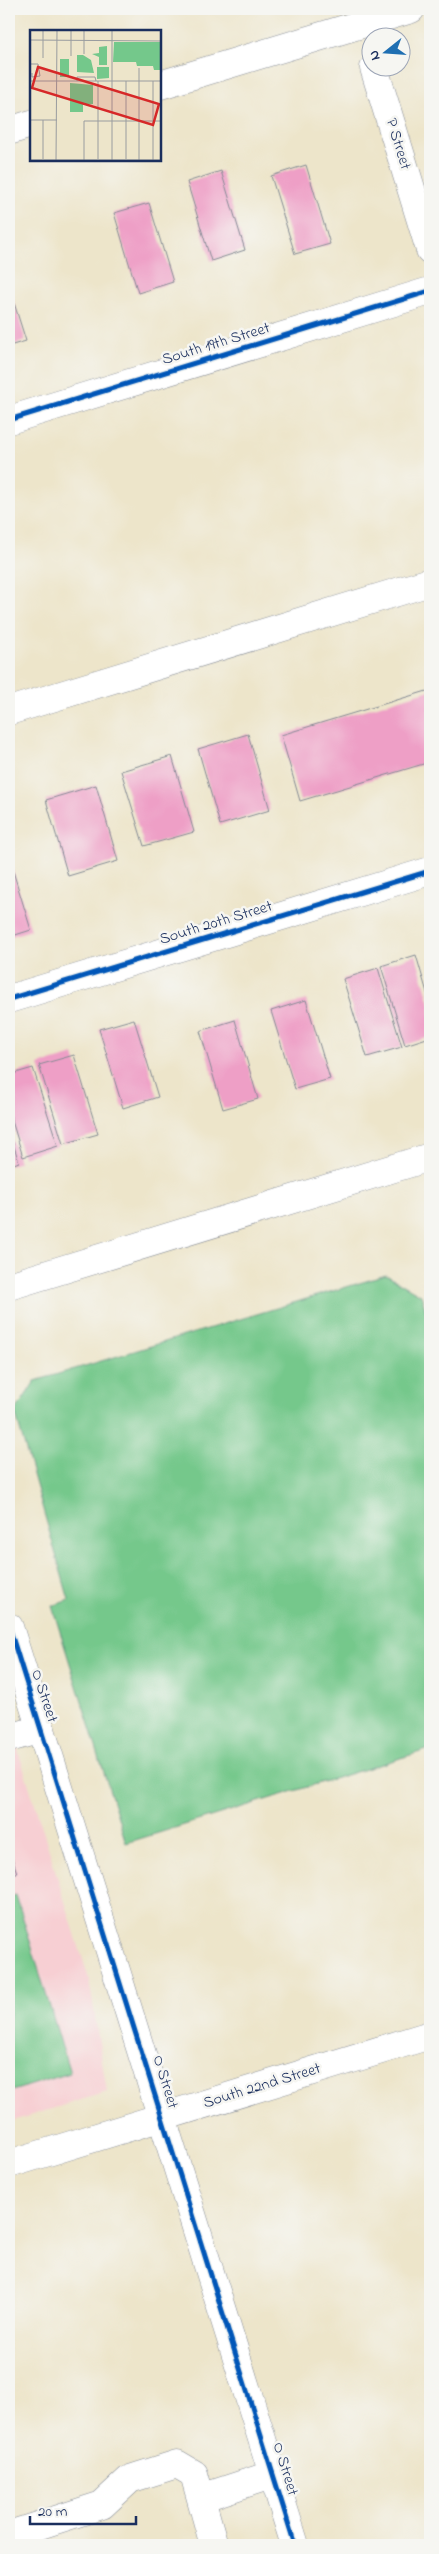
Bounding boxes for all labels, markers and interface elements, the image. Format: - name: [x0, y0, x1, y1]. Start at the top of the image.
- north arrow: [362, 28, 412, 78]
- inset map: [30, 30, 161, 161]
- text: N: [364, 48, 386, 63]
- street label: P Street: [379, 115, 417, 173]
- street label: South 19th Street: [159, 316, 274, 372]
- street label: South 20th Street: [157, 894, 276, 952]
- street label: O Street: [24, 1666, 64, 1726]
- street label: O Street: [146, 2052, 185, 2112]
- street label: South 22nd Street: [200, 2057, 324, 2115]
- street label: O Street: [266, 2439, 305, 2499]
- scale bar: [30, 2494, 136, 2526]
- text: 20 m: [38, 2501, 68, 2523]

